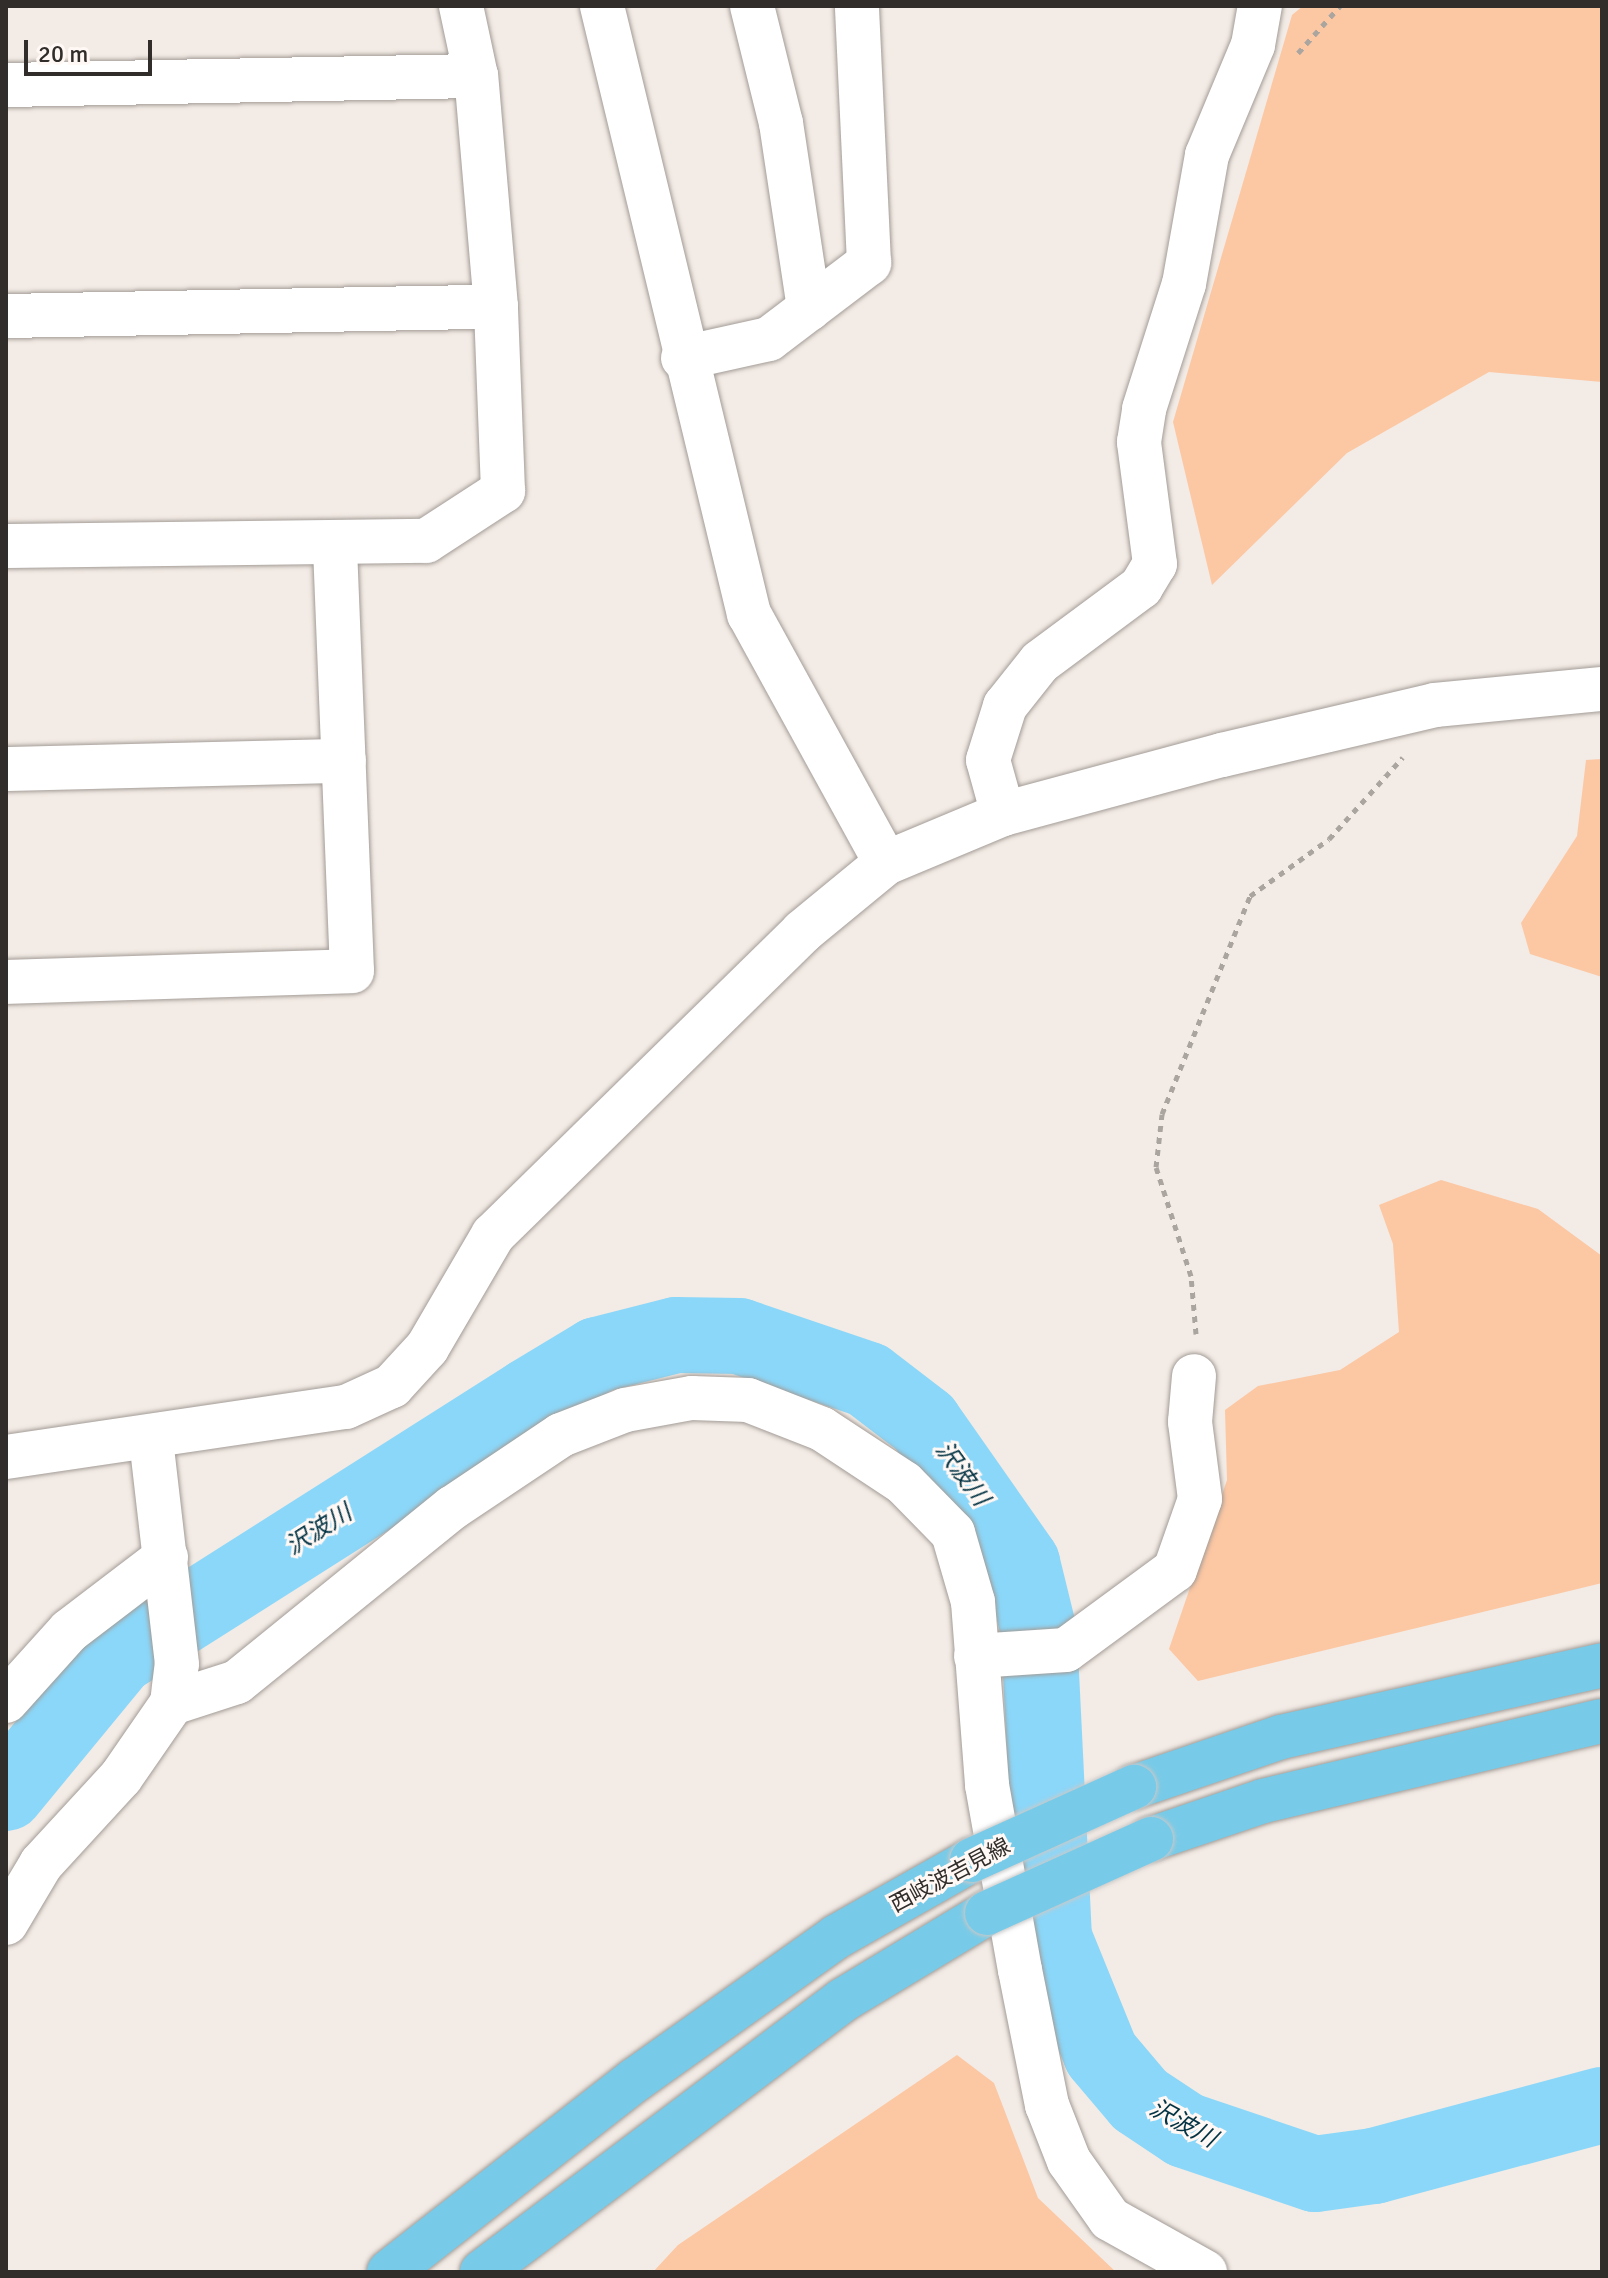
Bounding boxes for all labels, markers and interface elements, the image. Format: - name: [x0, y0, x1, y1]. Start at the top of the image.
- scale bar: [28, 24, 156, 74]
- text: 20 m: [38, 39, 88, 69]
- water label: 沢波川: [929, 1436, 995, 1512]
- water label: 沢波川: [281, 1499, 357, 1561]
- street label: 西岐波吉見線: [886, 1832, 1014, 1918]
- water label: 沢波川: [1145, 2094, 1221, 2154]

